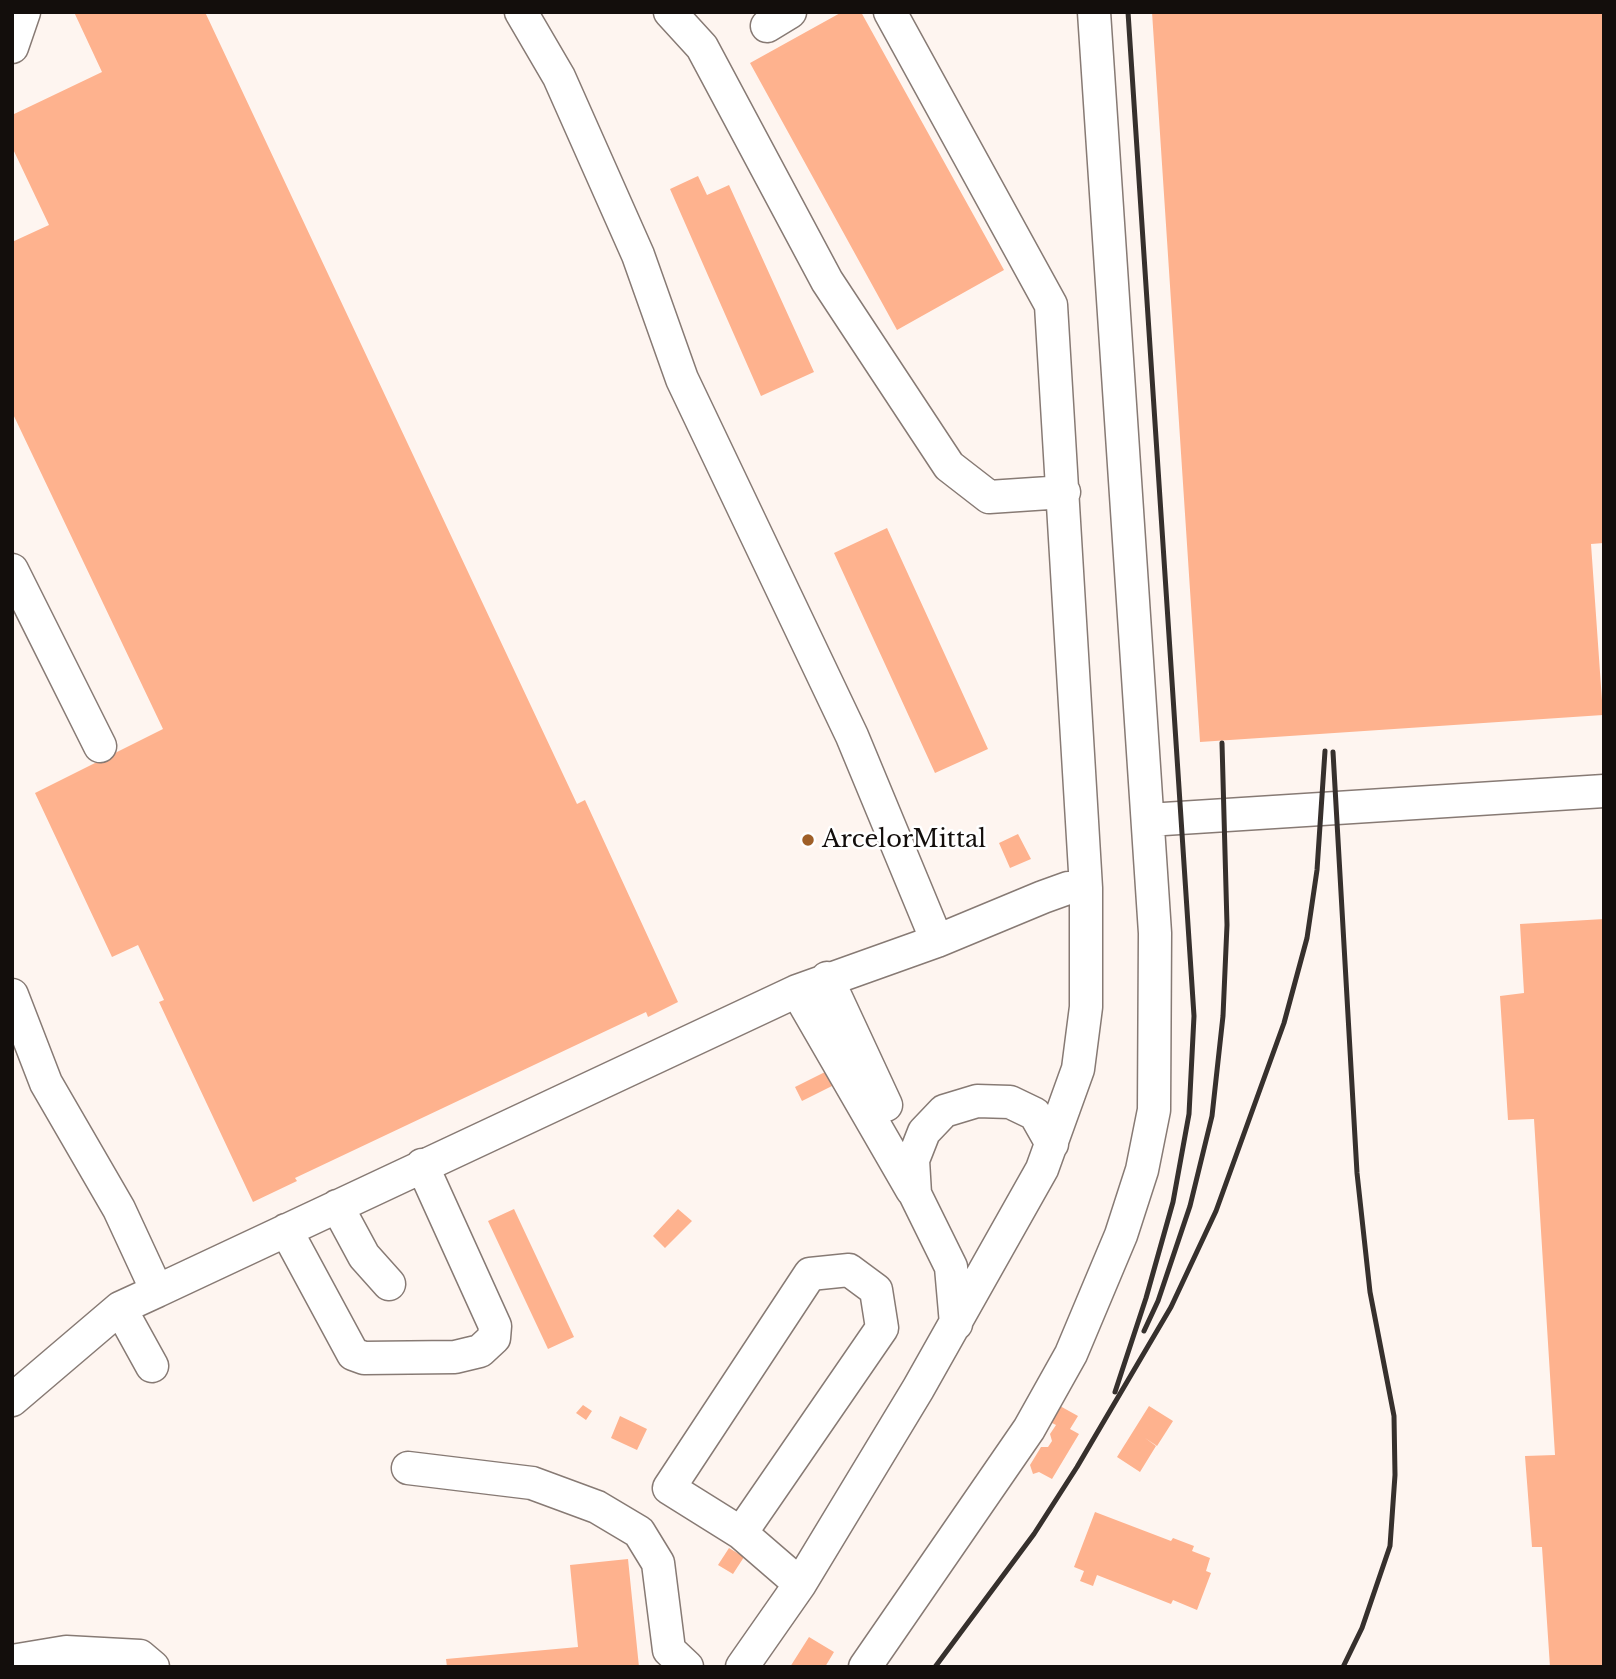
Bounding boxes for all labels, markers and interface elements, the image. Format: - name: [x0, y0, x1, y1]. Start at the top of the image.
- place label: ArcelorMittal: [822, 826, 986, 854]
- marker: ArcelorMittal: [800, 832, 816, 848]

